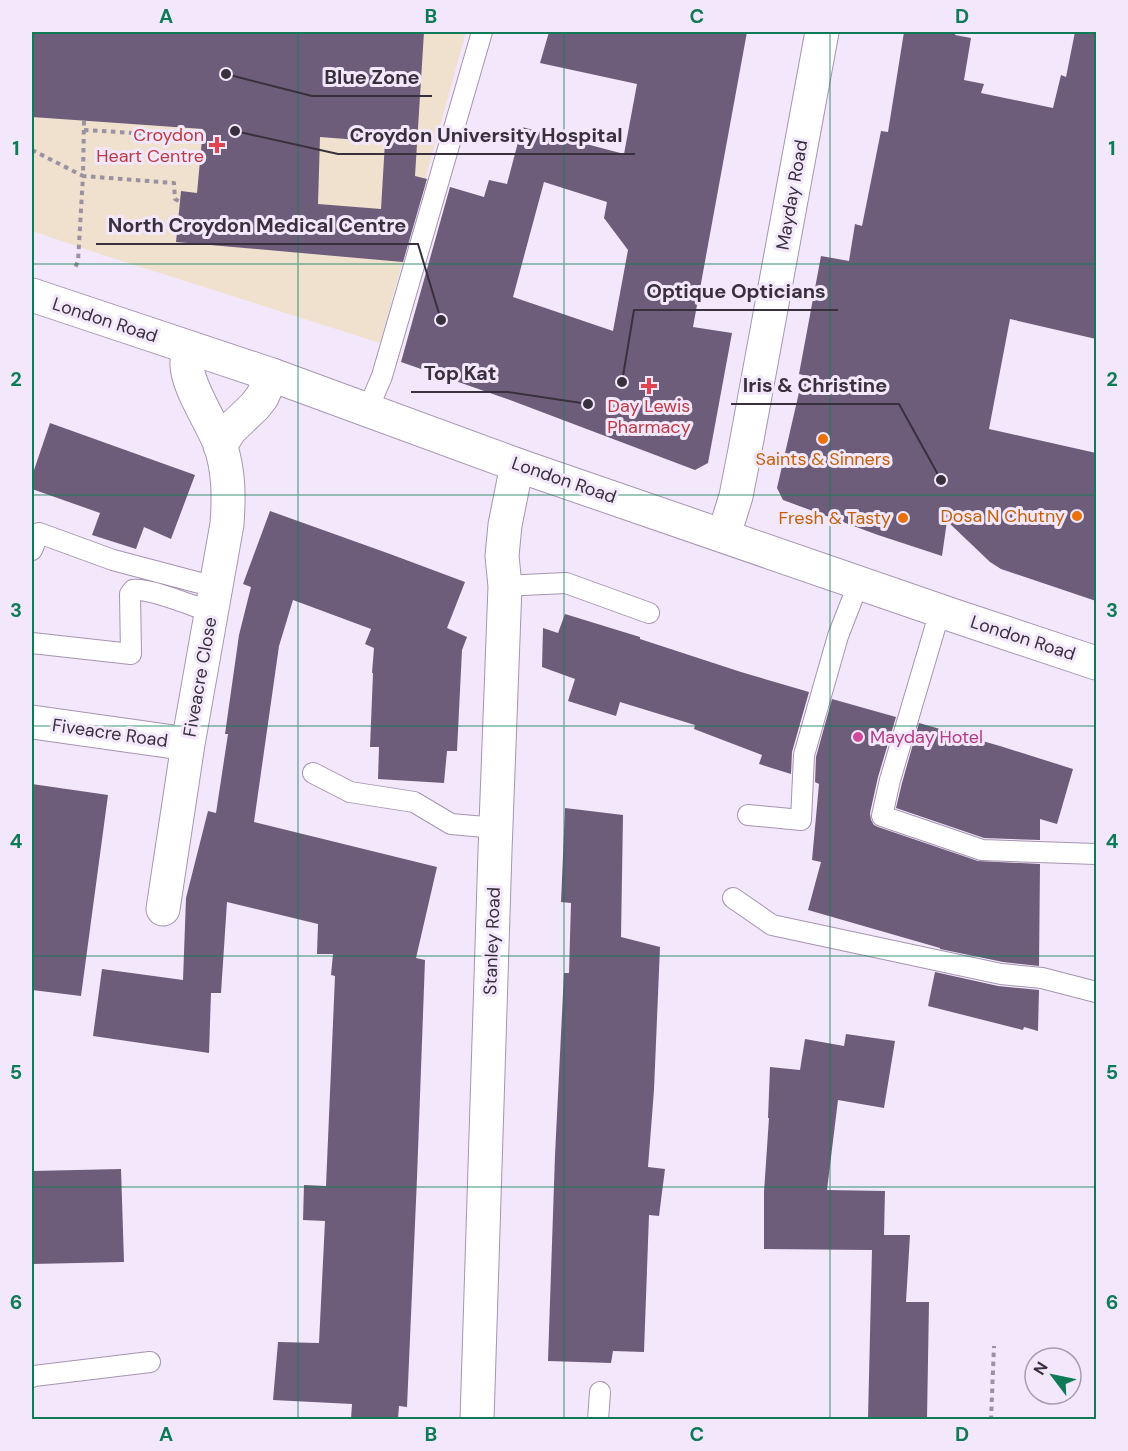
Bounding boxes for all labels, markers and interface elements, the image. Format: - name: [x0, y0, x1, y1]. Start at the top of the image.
- text: A: [159, 3, 173, 29]
- text: B: [425, 3, 437, 29]
- text: C: [690, 3, 704, 29]
- text: D: [955, 3, 969, 29]
- callout: Blue Zone: [312, 58, 432, 96]
- text: Blue Zone: [324, 64, 420, 90]
- callout: Croydon University Hospital: [338, 116, 635, 154]
- text: Croydon University Hospital: [349, 122, 623, 148]
- place label: Croydon Heart Centre: [96, 123, 204, 168]
- text: 1: [12, 135, 20, 161]
- text: 1: [1108, 135, 1116, 161]
- marker: Croydon Heart Centre: [208, 136, 226, 154]
- street label: Mayday Road: [771, 138, 813, 252]
- callout: North Croydon Medical Centre: [96, 206, 418, 244]
- text: North Croydon Medical Centre: [108, 212, 406, 238]
- callout: Optique Opticians: [634, 272, 838, 310]
- text: Optique Opticians: [646, 278, 826, 304]
- street label: London Road: [49, 292, 161, 348]
- callout: Top Kat: [411, 354, 508, 392]
- text: Top Kat: [424, 360, 496, 386]
- text: 2: [10, 366, 22, 392]
- callout: Iris & Christine: [731, 366, 899, 404]
- text: 2: [1106, 366, 1118, 392]
- text: Iris & Christine: [743, 372, 887, 398]
- marker: Day Lewis Pharmacy: [642, 379, 656, 393]
- place label: Day Lewis Pharmacy: [607, 394, 691, 439]
- marker: Saints & Sinners: [816, 432, 830, 446]
- place label: Saints & Sinners: [755, 447, 891, 471]
- street label: London Road: [509, 451, 619, 509]
- place label: Dosa N Chutny: [940, 504, 1065, 528]
- place label: Fresh & Tasty: [778, 506, 891, 530]
- marker: Dosa N Chutny: [1070, 509, 1084, 523]
- marker: Fresh & Tasty: [896, 511, 910, 525]
- text: 3: [10, 597, 22, 623]
- text: 3: [1106, 597, 1118, 623]
- street label: London Road: [967, 610, 1079, 666]
- street label: Fiveacre Close: [178, 615, 222, 739]
- street label: Fiveacre Road: [51, 713, 169, 753]
- place label: Mayday Hotel: [870, 725, 983, 749]
- marker: Mayday Hotel: [851, 730, 865, 744]
- text: 4: [10, 828, 23, 854]
- text: 4: [1106, 828, 1119, 854]
- street label: Stanley Road: [478, 887, 506, 995]
- text: 5: [10, 1059, 22, 1085]
- text: 5: [1106, 1059, 1118, 1085]
- text: 6: [10, 1289, 22, 1315]
- text: 6: [1106, 1289, 1118, 1315]
- north arrow: [1023, 1346, 1083, 1406]
- text: N: [1029, 1358, 1053, 1379]
- text: A: [159, 1421, 173, 1447]
- text: B: [425, 1421, 437, 1447]
- text: C: [690, 1421, 704, 1447]
- text: D: [955, 1421, 969, 1447]

